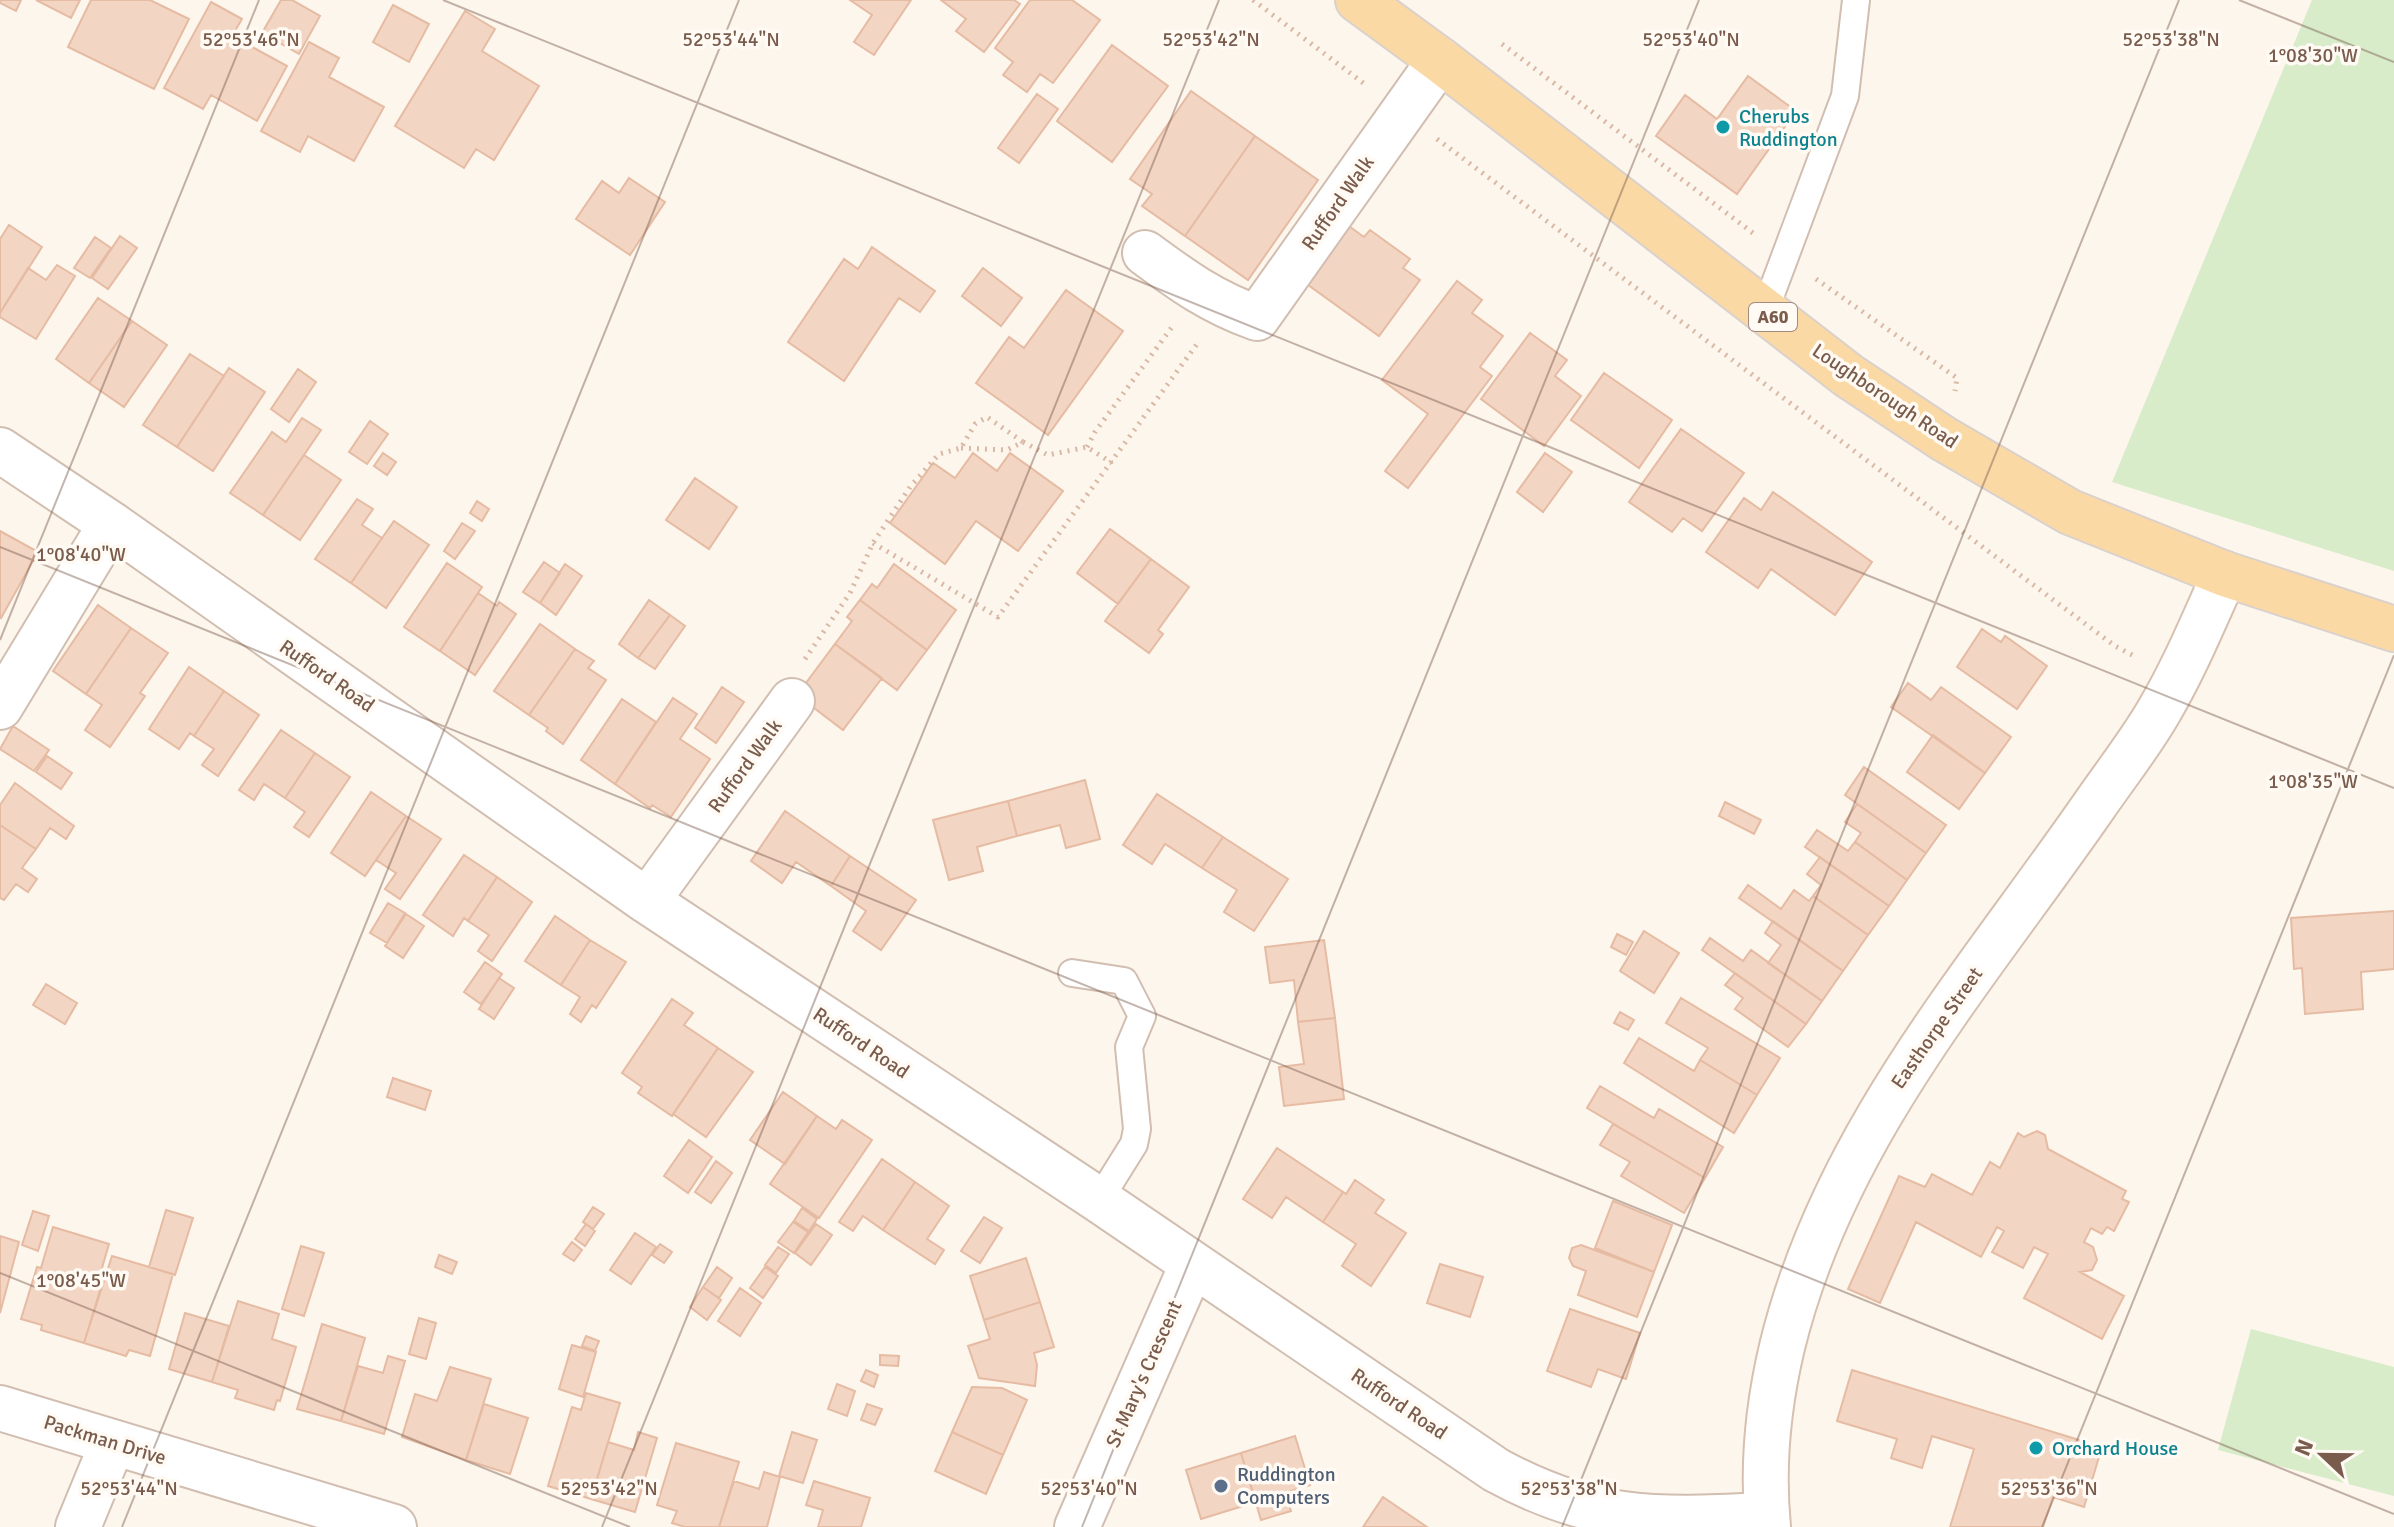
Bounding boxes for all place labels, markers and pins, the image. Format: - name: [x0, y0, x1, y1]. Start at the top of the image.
- place label: Cherubs Ruddington: [1739, 104, 1838, 152]
- marker: Cherubs Ruddington: [1714, 118, 1732, 136]
- place label: Orchard House: [2052, 1436, 2178, 1461]
- marker: Orchard House: [2027, 1439, 2045, 1457]
- place label: Ruddington Computers: [1237, 1462, 1336, 1510]
- marker: Ruddington Computers: [1212, 1477, 1230, 1495]

